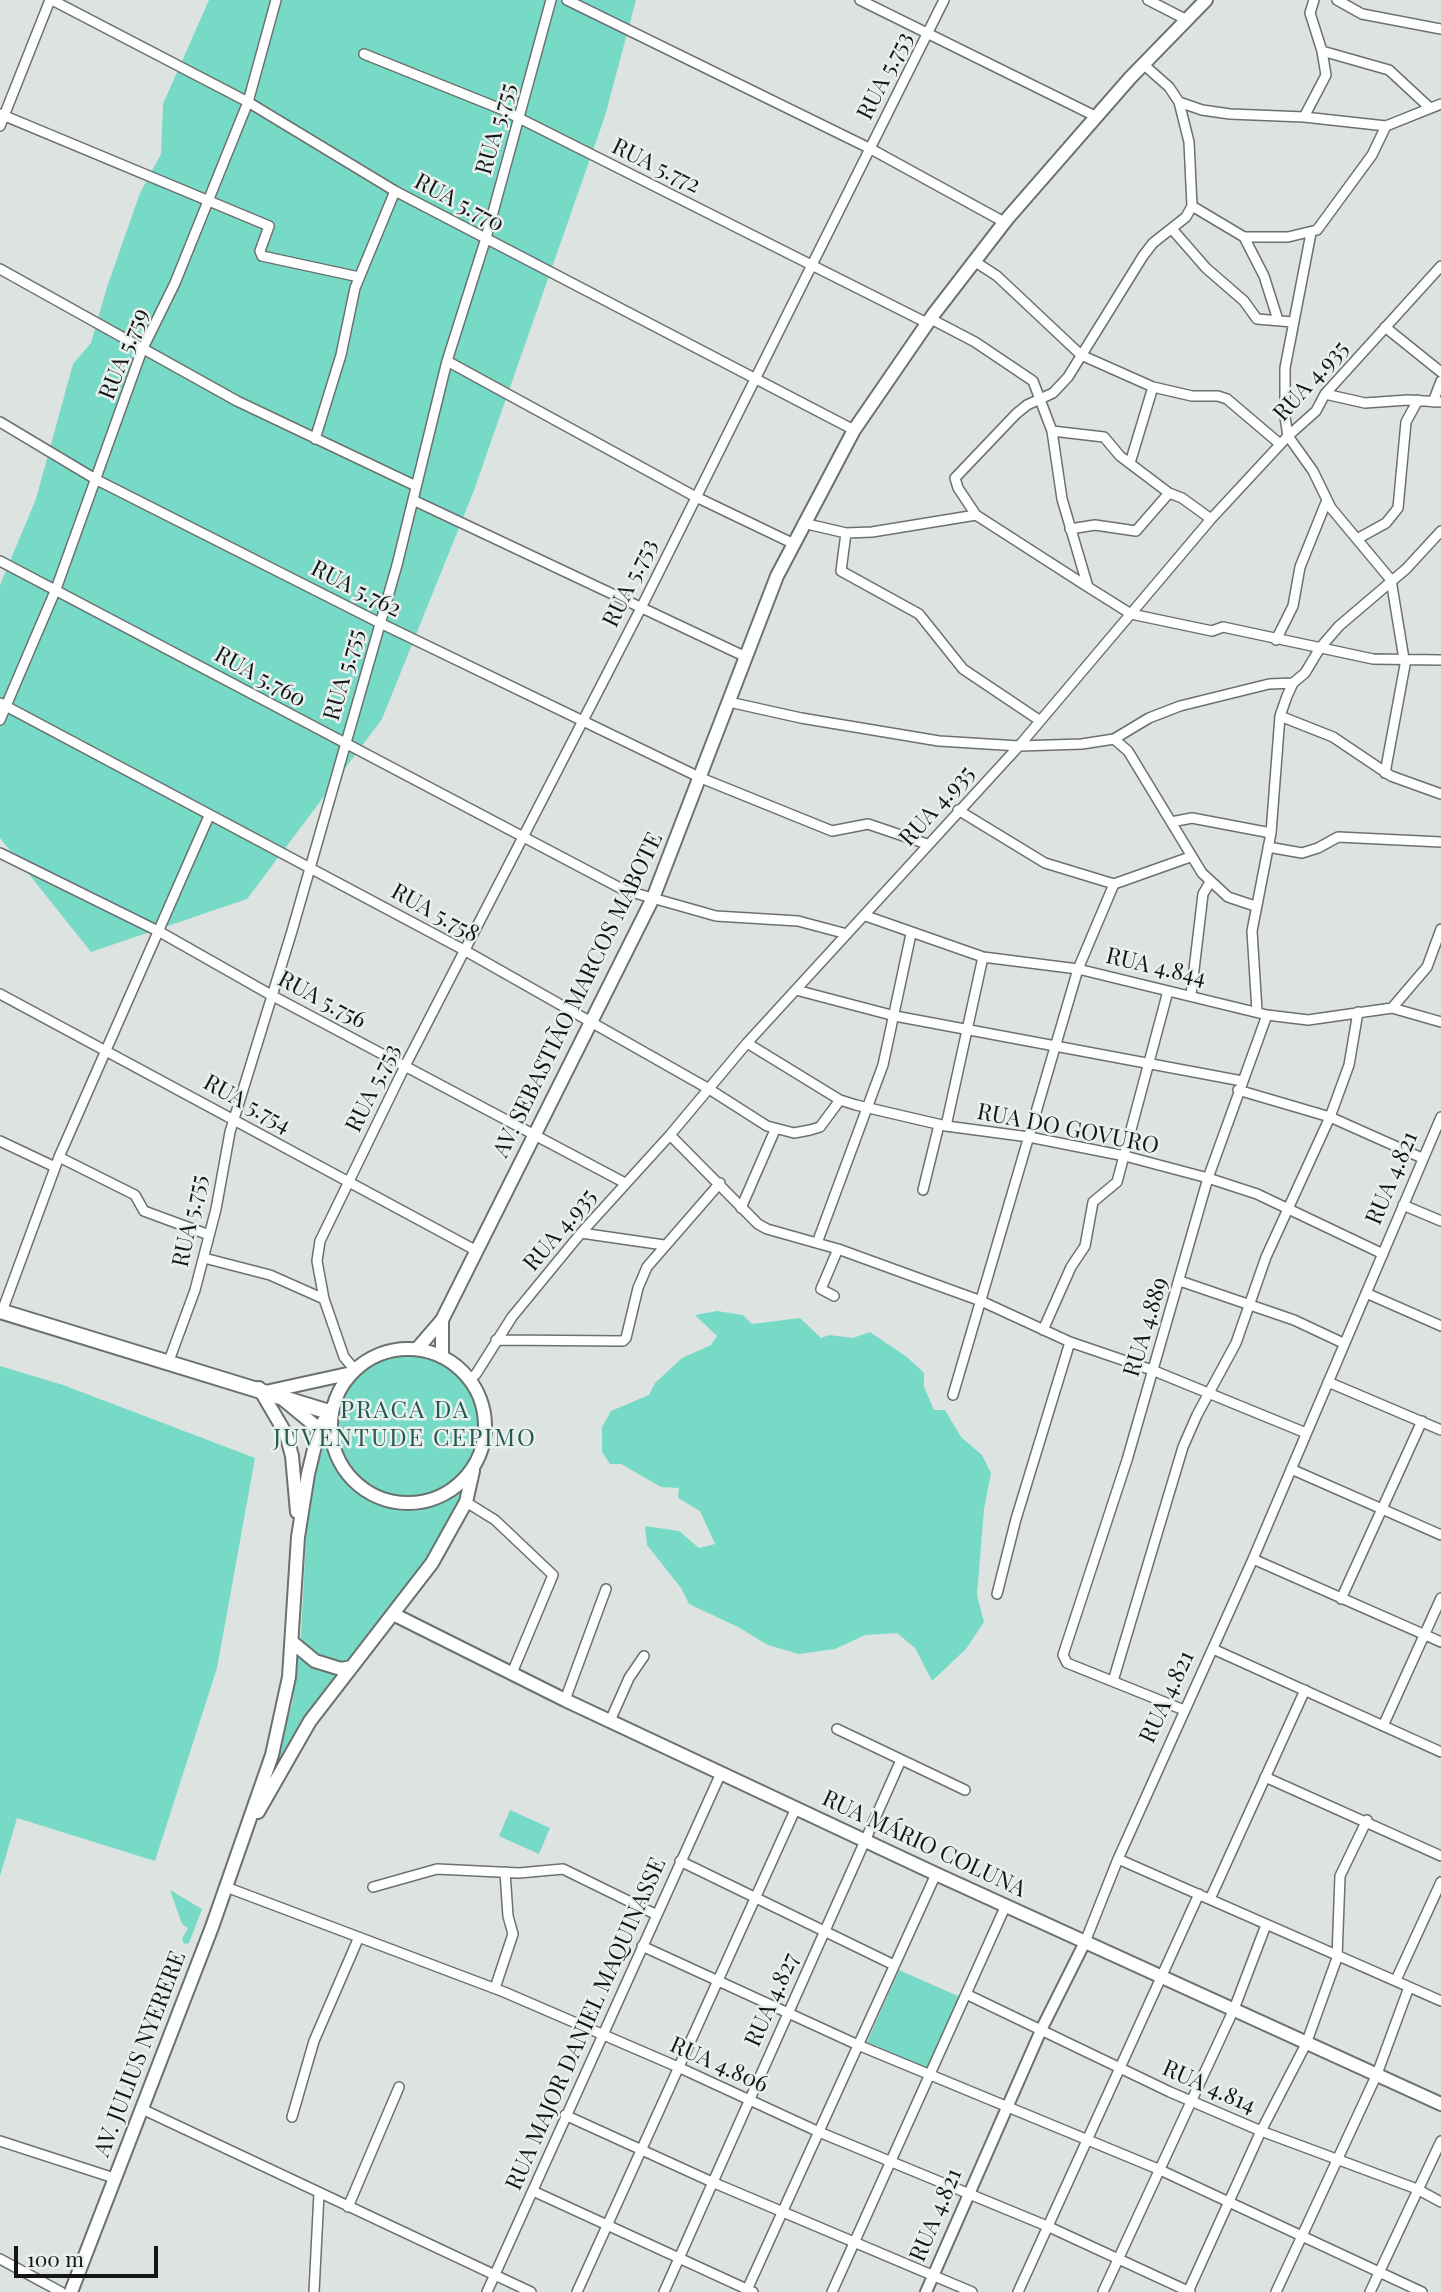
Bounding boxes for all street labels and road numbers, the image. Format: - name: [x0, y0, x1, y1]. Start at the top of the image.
- street label: RUA 5.753: [851, 28, 919, 124]
- street label: RUA 5.755: [470, 80, 522, 178]
- street label: RUA 5.772: [607, 133, 705, 199]
- street label: RUA 5.770: [409, 168, 509, 238]
- street label: RUA 5.759: [93, 304, 155, 404]
- street label: RUA 4.935: [1268, 335, 1354, 427]
- street label: RUA 5.753: [597, 534, 663, 632]
- street label: RUA 5.762: [306, 555, 406, 623]
- street label: RUA 5.755: [318, 626, 370, 724]
- street label: RUA 5.760: [209, 641, 311, 713]
- street label: RUA 4.935: [894, 760, 980, 852]
- street label: AV. SEBASTIÃO MARCOS MABOTE: [487, 828, 669, 1162]
- street label: RUA 5.758: [386, 878, 484, 948]
- street label: RUA 4.844: [1103, 942, 1209, 992]
- street label: RUA 5.756: [273, 965, 371, 1035]
- street label: RUA 5.753: [340, 1039, 406, 1137]
- street label: RUA 5.754: [199, 1069, 295, 1139]
- street label: RUA DO GOVURO: [975, 1098, 1161, 1160]
- street label: RUA 4.821: [1360, 1127, 1424, 1229]
- street label: RUA 5.755: [167, 1172, 213, 1270]
- street label: RUA 4.935: [518, 1183, 602, 1277]
- street label: RUA 4.889: [1118, 1274, 1174, 1380]
- street label: RUA 4.821: [1134, 1646, 1200, 1748]
- street label: RUA MÁRIO COLUNA: [818, 1785, 1030, 1903]
- street label: RUA MAJOR DANIEL MAQUINASSE: [500, 1854, 672, 2194]
- street label: AV. JULIUS NYERERE: [88, 1947, 192, 2161]
- street label: RUA 4.827: [739, 1949, 805, 2051]
- street label: RUA 4.806: [666, 2031, 772, 2099]
- street label: RUA 4.814: [1158, 2054, 1260, 2120]
- street label: RUA 4.821: [904, 2164, 968, 2266]

